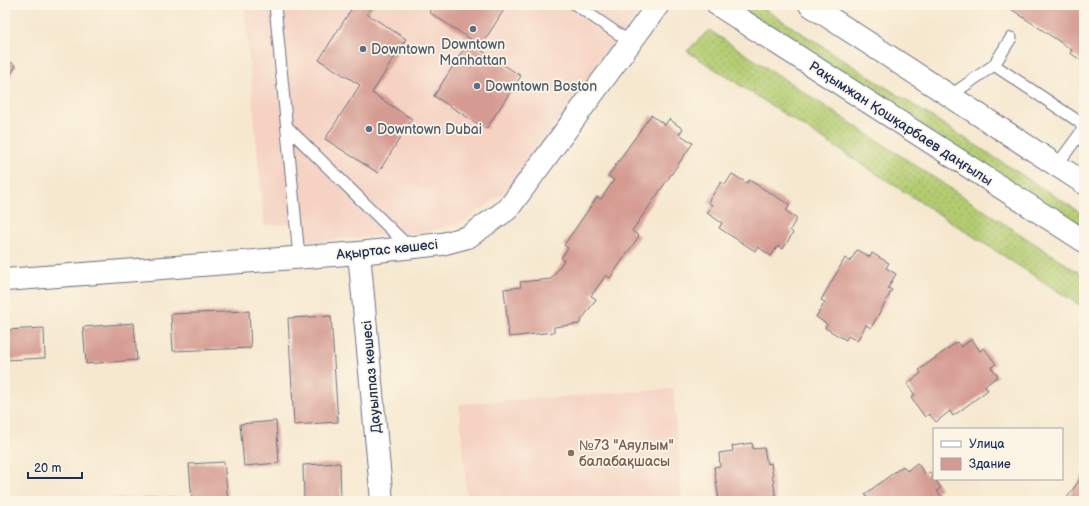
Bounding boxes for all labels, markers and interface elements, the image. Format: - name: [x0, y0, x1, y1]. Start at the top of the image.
- marker: Downtown Manhattan: [468, 24, 478, 34]
- place label: Downtown Manhattan: [439, 36, 507, 69]
- place label: Downtown: [371, 41, 435, 58]
- marker: Downtown: [358, 44, 368, 54]
- street label: Рақымжан Қошқарбаев даңғылы: [806, 58, 996, 189]
- place label: Downtown Boston: [485, 78, 597, 95]
- marker: Downtown Boston: [472, 81, 482, 91]
- place label: Downtown Dubai: [377, 121, 482, 138]
- marker: Downtown Dubai: [364, 124, 374, 134]
- street label: Ақыртас көшесі: [334, 236, 439, 263]
- street label: Дауылпаз көшесі: [358, 320, 385, 434]
- legend: [933, 428, 1063, 480]
- place label: №73 "Аяулым" балабақшасы: [579, 437, 674, 470]
- text: Улица: [969, 437, 1005, 452]
- marker: №73 "Аяулым" балабақшасы: [566, 448, 576, 458]
- scale bar: [28, 454, 82, 480]
- text: Здание: [969, 457, 1011, 472]
- text: 20 m: [34, 461, 61, 476]

